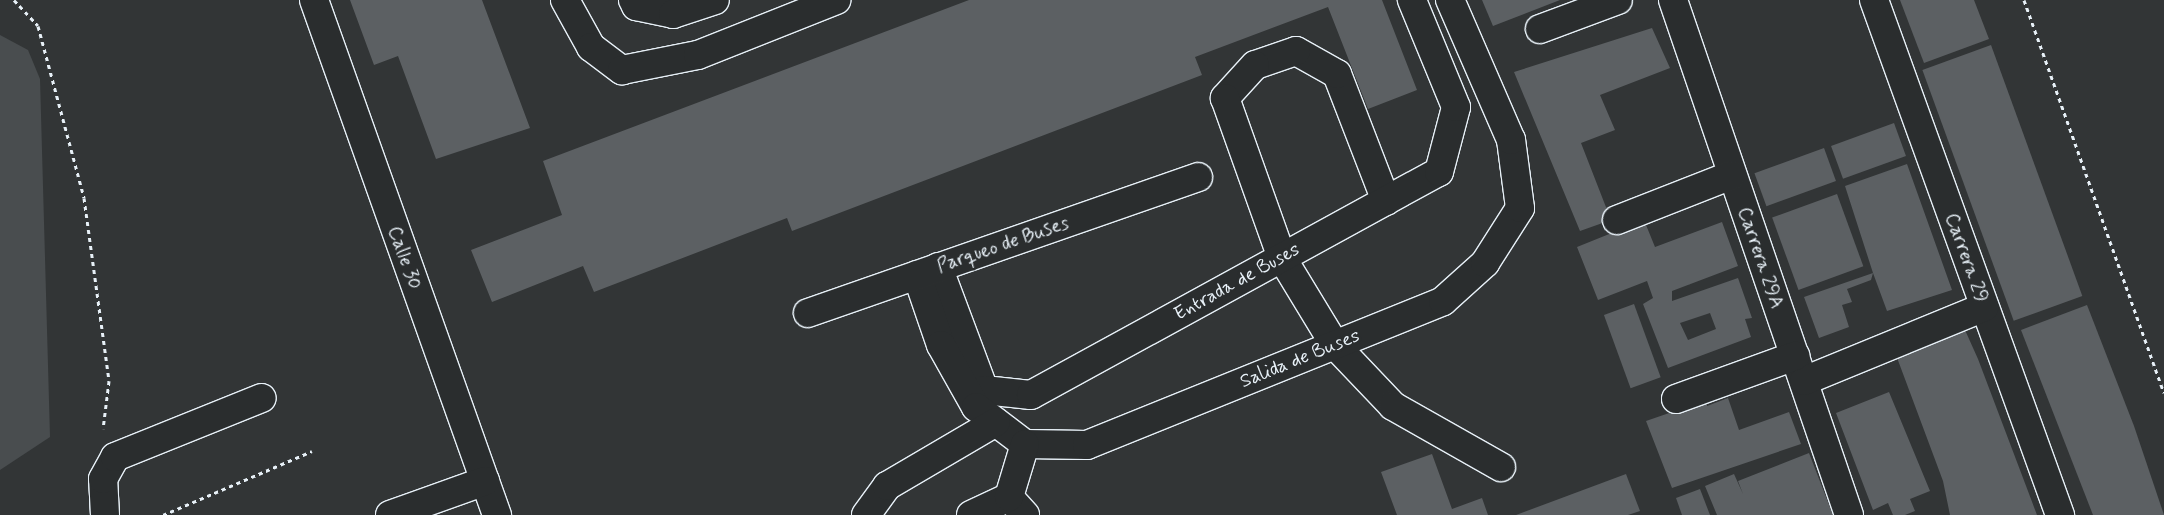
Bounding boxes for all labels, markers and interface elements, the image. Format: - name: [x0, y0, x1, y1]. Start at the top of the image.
- street label: Carrera 29A: [1732, 204, 1788, 312]
- street label: Carrera 29: [1939, 210, 1993, 306]
- street label: Parqueo de Buses: [935, 212, 1071, 278]
- street label: Calle 30: [382, 223, 426, 293]
- street label: Entrada de Buses: [1171, 238, 1303, 326]
- street label: Salida de Buses: [1239, 325, 1361, 393]

